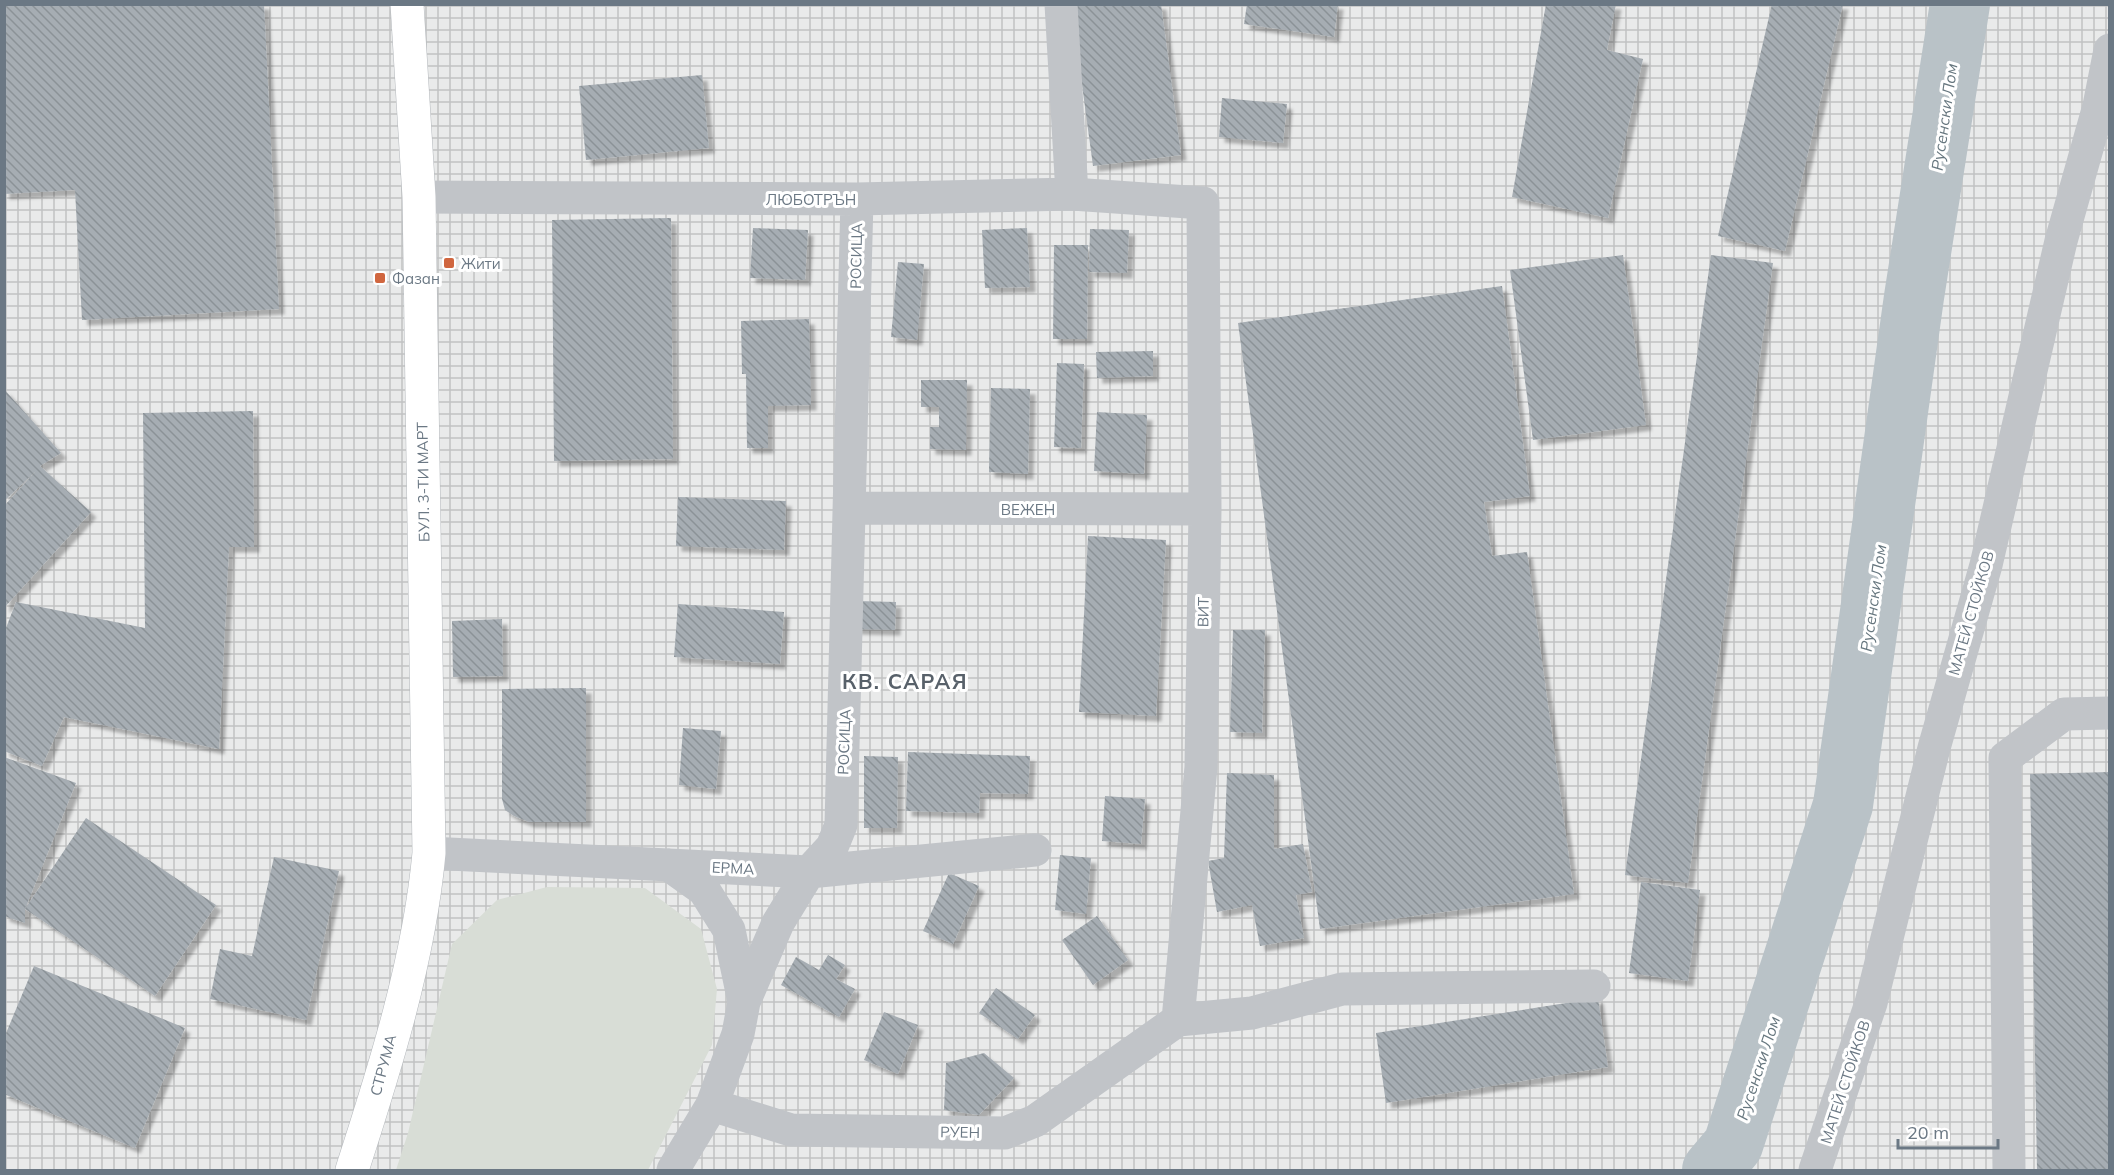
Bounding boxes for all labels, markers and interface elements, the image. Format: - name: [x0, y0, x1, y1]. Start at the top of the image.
- water label: Русенски Лом: [1927, 62, 1961, 172]
- street label: ЛЮБОТРЪН: [766, 190, 856, 209]
- street label: РОСИЦА: [846, 223, 866, 289]
- place label: Жити: [461, 254, 501, 273]
- marker: Жити: [442, 256, 456, 270]
- place label: Фазан: [392, 269, 440, 288]
- marker: Фазан: [373, 271, 387, 285]
- street label: БУЛ. 3-ТИ МАРТ: [412, 422, 434, 542]
- street label: ВЕЖЕН: [1001, 500, 1055, 519]
- water label: Русенски Лом: [1856, 543, 1890, 653]
- street label: МАТЕЙ СТОЙКОВ: [1944, 549, 1998, 677]
- street label: ВИТ: [1193, 597, 1213, 627]
- district label: КВ. САРАЯ: [842, 668, 968, 694]
- street label: РОСИЦА: [833, 709, 855, 775]
- street label: ЕРМА: [711, 857, 755, 879]
- water label: Русенски Лом: [1732, 1013, 1784, 1123]
- street label: МАТЕЙ СТОЙКОВ: [1816, 1018, 1874, 1146]
- street label: СТРУМА: [366, 1032, 400, 1098]
- scale bar: [1898, 1112, 1998, 1150]
- text: 20 m: [1907, 1121, 1949, 1144]
- street label: РУЕН: [940, 1122, 980, 1142]

